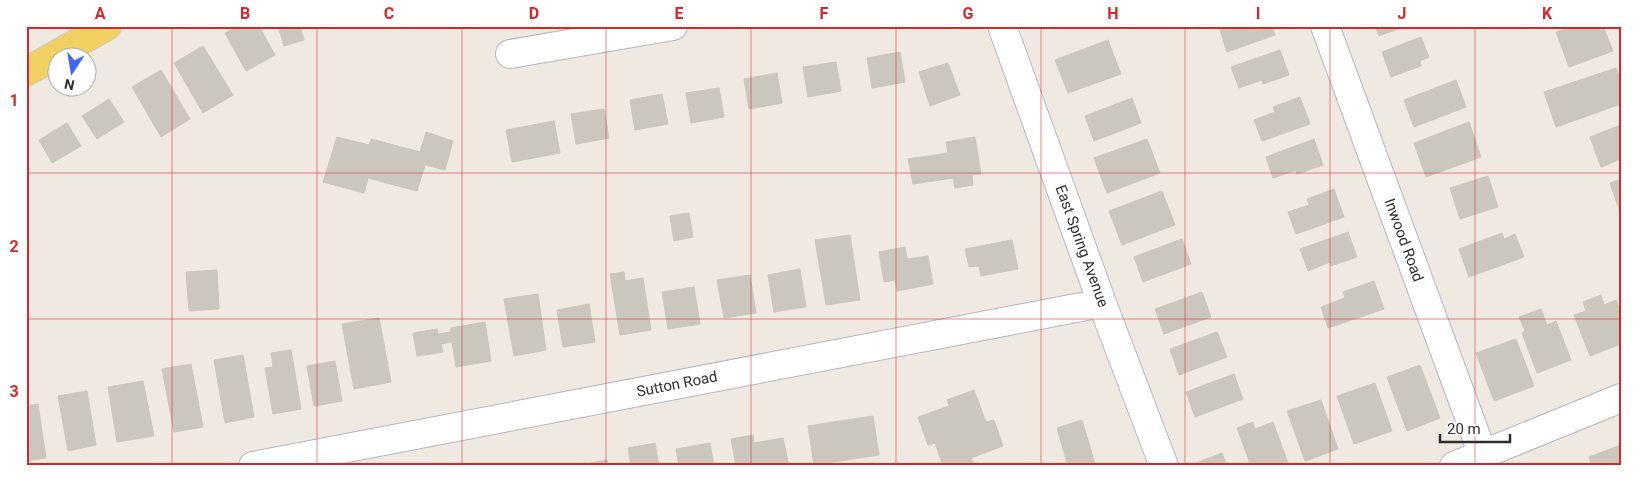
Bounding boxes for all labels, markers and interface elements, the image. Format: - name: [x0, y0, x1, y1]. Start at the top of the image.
- text: A: [95, 4, 106, 23]
- text: B: [240, 4, 250, 23]
- text: C: [384, 4, 394, 23]
- text: D: [529, 4, 539, 23]
- text: E: [675, 4, 684, 23]
- text: F: [820, 4, 829, 23]
- text: G: [963, 4, 974, 23]
- text: H: [1107, 4, 1119, 23]
- text: I: [1256, 4, 1260, 23]
- text: J: [1398, 4, 1406, 23]
- text: K: [1542, 4, 1553, 23]
- north arrow: [48, 48, 98, 98]
- text: N: [63, 76, 76, 94]
- text: 1: [9, 91, 19, 110]
- street label: East Spring Avenue: [1052, 183, 1112, 310]
- street label: Inwood Road: [1381, 196, 1427, 284]
- text: 2: [9, 237, 19, 256]
- street label: Sutton Road: [635, 367, 719, 401]
- text: 3: [9, 382, 19, 401]
- scale bar: [1440, 412, 1510, 444]
- text: 20 m: [1447, 420, 1481, 438]

